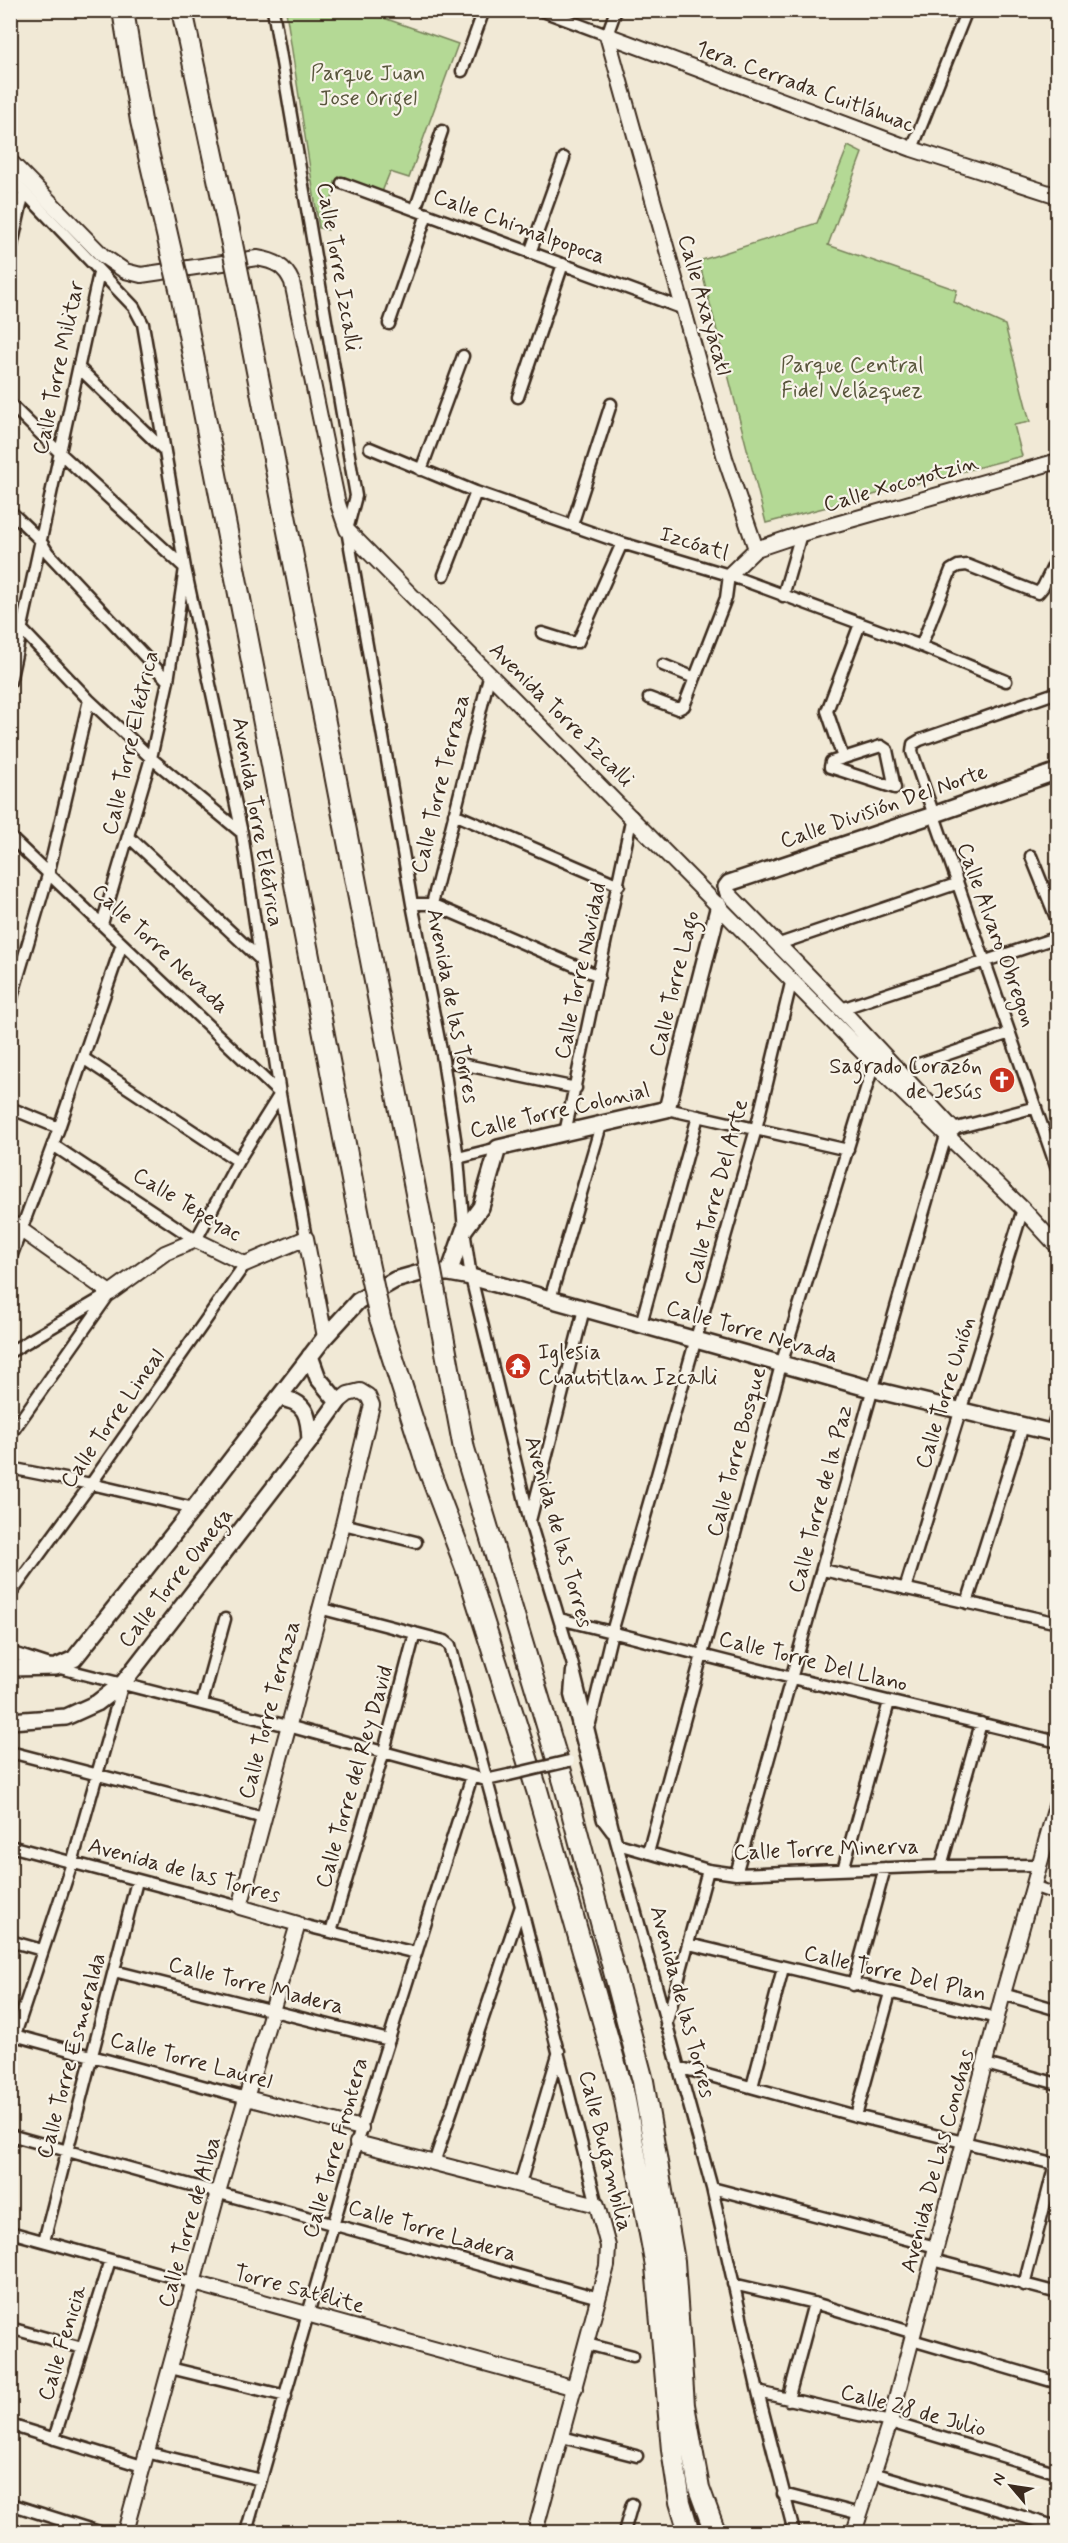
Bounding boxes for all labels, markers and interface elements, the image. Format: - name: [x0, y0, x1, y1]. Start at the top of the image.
- street label: 1era. Cerrada Cuitláhuac: [692, 34, 918, 140]
- park label: Parque Juan Jose Origel: [310, 60, 426, 116]
- street label: Calle Torre Izcalli: [309, 180, 367, 354]
- street label: Calle Chimalpopoca: [429, 183, 609, 271]
- street label: Calle Axayácatl: [671, 231, 737, 379]
- street label: Calle Torre Militar: [27, 278, 91, 457]
- park label: Parque Central Fidel Velázquez: [780, 352, 924, 405]
- street label: Calle Xocoyotzin: [820, 449, 982, 519]
- street label: Izcóatl: [656, 520, 732, 568]
- street label: Avenida Torre Izcalli: [483, 637, 640, 794]
- street label: Calle Torre Eléctrica: [96, 648, 166, 838]
- street label: Calle Torre Terraza: [405, 692, 477, 876]
- street label: Avenida Torre Eléctrica: [225, 715, 289, 929]
- street label: Calle División Del Norte: [777, 758, 991, 856]
- street label: Calle Alvaro Obregon: [947, 839, 1042, 1032]
- street label: Calle Torre Nevada: [85, 878, 235, 1020]
- street label: Calle Torre Navidad: [549, 880, 613, 1062]
- street label: Avenida de las Torres: [419, 906, 485, 1106]
- street label: Calle Torre Lago: [643, 908, 710, 1061]
- place label: Sagrado Corazón de Jesús: [829, 1053, 982, 1106]
- church icon: Sagrado Corazón de Jesús: [987, 1065, 1017, 1095]
- street label: Calle Torre Colonial: [467, 1077, 653, 1145]
- street label: Calle Torre Del Arte: [679, 1096, 755, 1288]
- street label: Calle Tepeyac: [127, 1161, 247, 1249]
- street label: Calle Torre Nevada: [663, 1294, 841, 1370]
- street label: Calle Torre Unión: [910, 1314, 982, 1472]
- place label: Iglesia Cuautitlan Izcalli: [538, 1339, 718, 1392]
- street label: Calle Torre Lineal: [55, 1344, 171, 1494]
- temple icon: Iglesia Cuautitlan Izcalli: [503, 1351, 533, 1381]
- street label: Calle Torre Bosque: [701, 1364, 773, 1540]
- street label: Calle Torre de la Paz: [782, 1402, 860, 1596]
- street label: Avenida de las Torres: [517, 1433, 599, 1631]
- street label: Calle Torre Omega: [112, 1502, 242, 1656]
- street label: Calle Torre Terraza: [233, 1618, 307, 1802]
- street label: Calle Torre Del Llano: [716, 1625, 910, 1699]
- street label: Calle Torre del Rey David: [310, 1663, 400, 1891]
- street label: Avenida de las Torres: [85, 1832, 283, 1910]
- street label: Calle Torre Minerva: [733, 1833, 919, 1867]
- street label: Avenida de las Torres: [643, 1903, 721, 2101]
- street label: Calle Torre Del Plan: [801, 1939, 989, 2009]
- street label: Calle Torre Esmeralda: [31, 1950, 113, 2162]
- street label: Calle Torre Madera: [165, 1951, 347, 2021]
- street label: Calle Torre Laurel: [107, 2026, 275, 2096]
- street label: Avenida De Las Conchas: [895, 2046, 981, 2276]
- street label: Calle Torre Frontera: [297, 2054, 375, 2242]
- street label: Calle Bugambilia: [569, 2068, 639, 2235]
- street label: Calle Torre de Alba: [152, 2133, 228, 2311]
- street label: Calle Torre Ladera: [344, 2194, 520, 2268]
- street label: Torre Satélite: [231, 2259, 367, 2321]
- street label: Calle Fenicia: [32, 2281, 94, 2404]
- street label: Calle 28 de Julio: [837, 2378, 989, 2444]
- north arrow: [981, 2456, 1041, 2516]
- text: N: [987, 2470, 1011, 2489]

